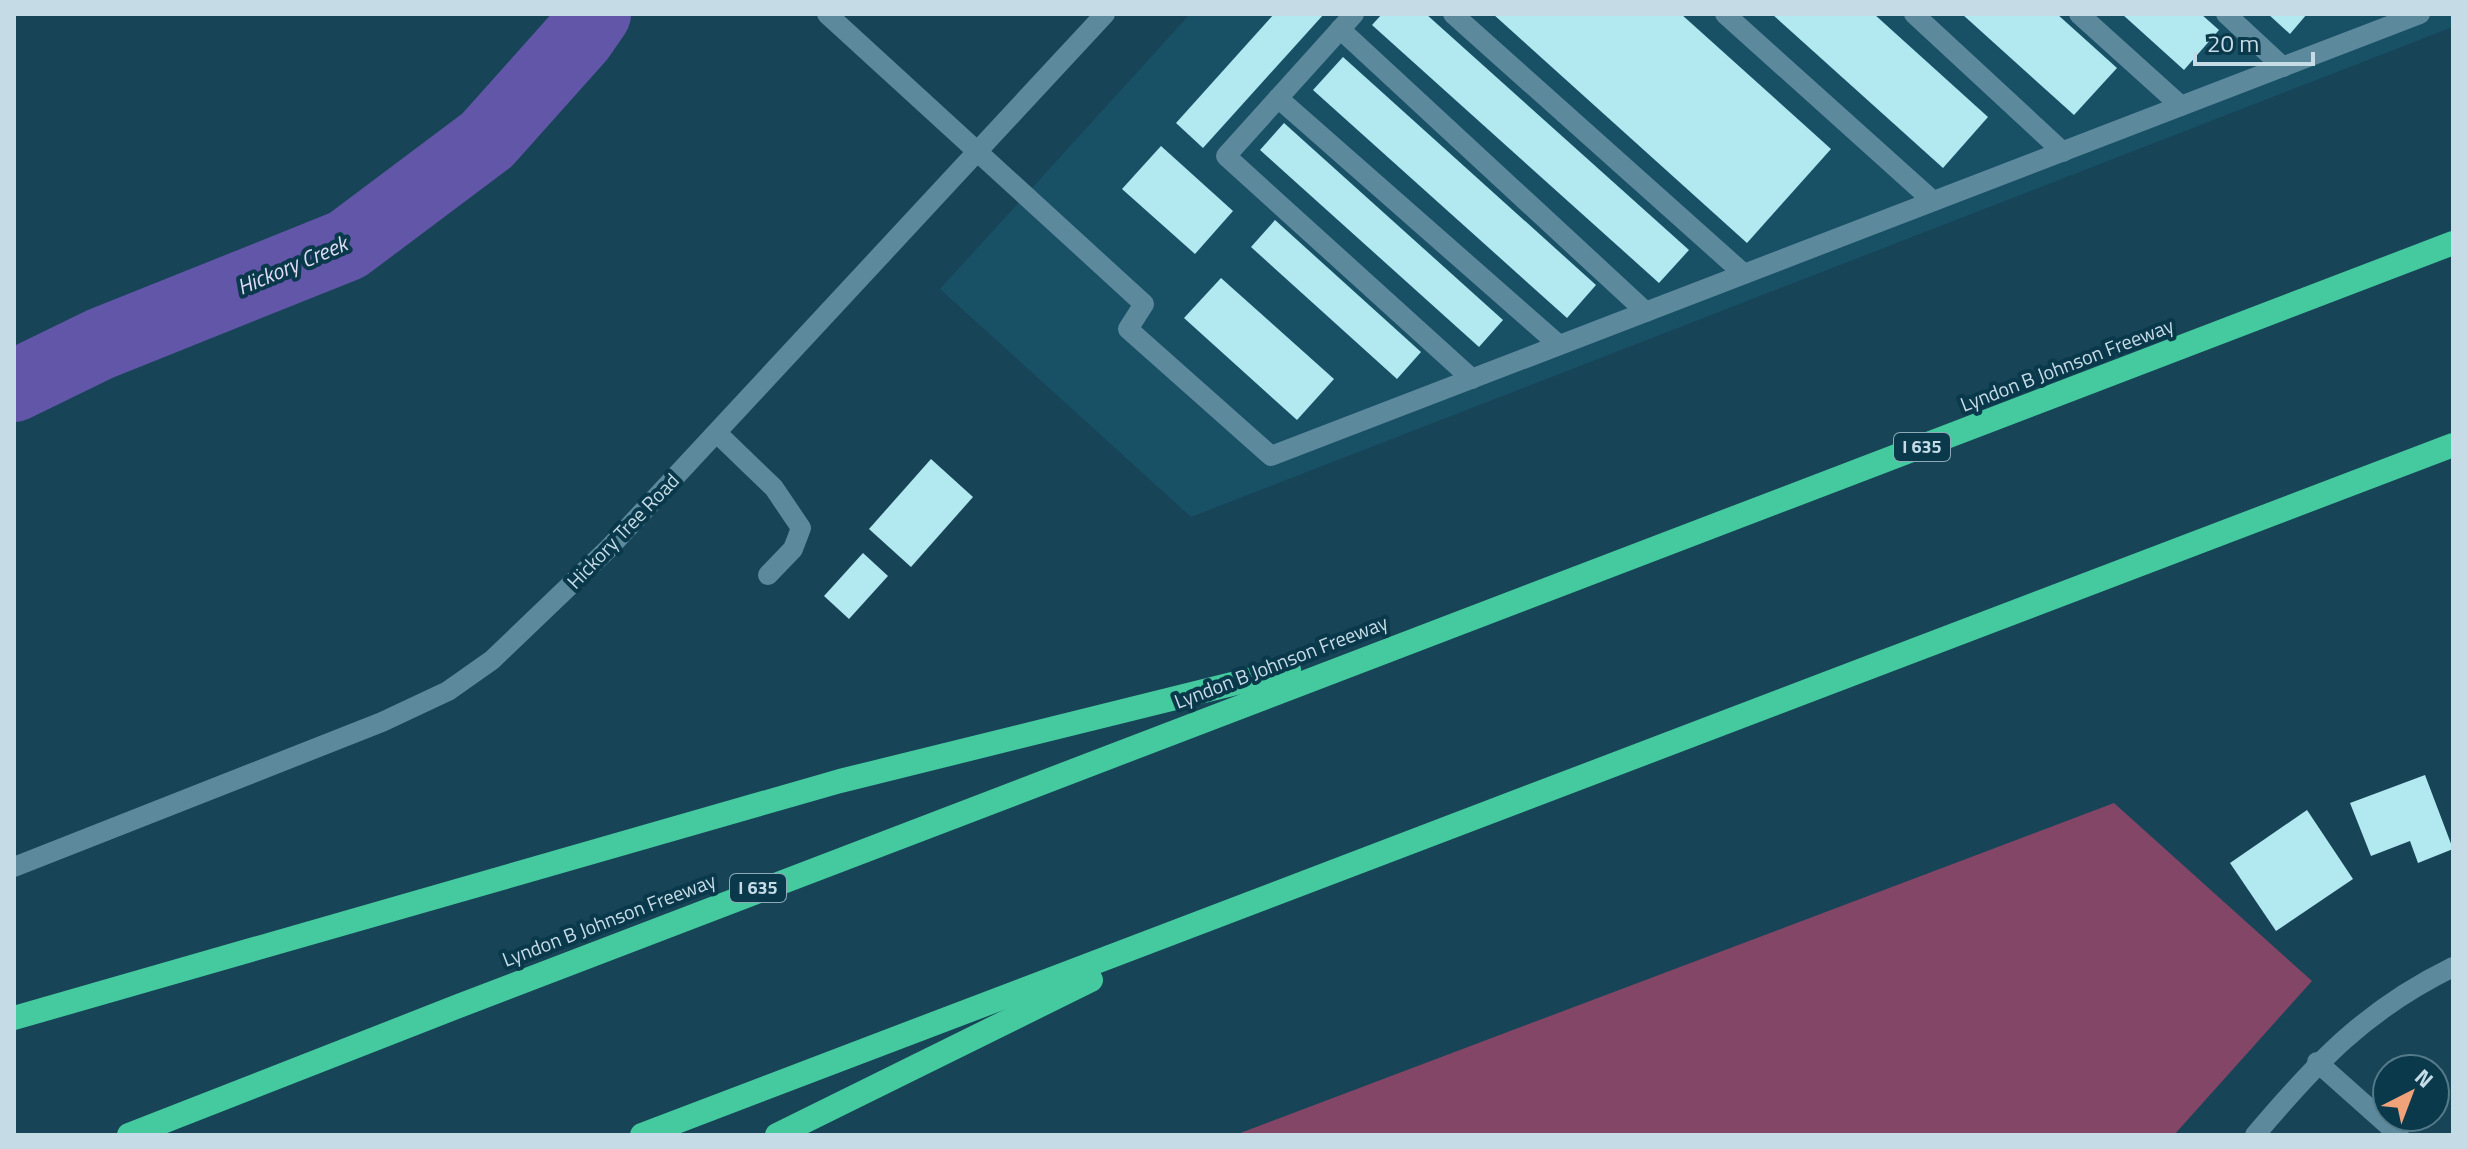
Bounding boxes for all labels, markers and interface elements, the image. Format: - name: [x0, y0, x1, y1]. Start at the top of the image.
- scale bar: [2195, 16, 2313, 66]
- text: 20 m: [2207, 25, 2259, 61]
- water label: Hickory Creek: [231, 226, 355, 304]
- street label: Lyndon B Johnson Freeway: [1956, 309, 2178, 420]
- road number: I 635: [1894, 433, 1950, 461]
- street label: Hickory Tree Road: [559, 466, 686, 596]
- street label: Lyndon B Johnson Freeway: [1170, 606, 1392, 717]
- street label: Lyndon B Johnson Freeway: [498, 864, 720, 975]
- road number: I 635: [730, 874, 786, 902]
- north arrow: [2371, 1053, 2451, 1133]
- text: N: [2407, 1060, 2441, 1096]

